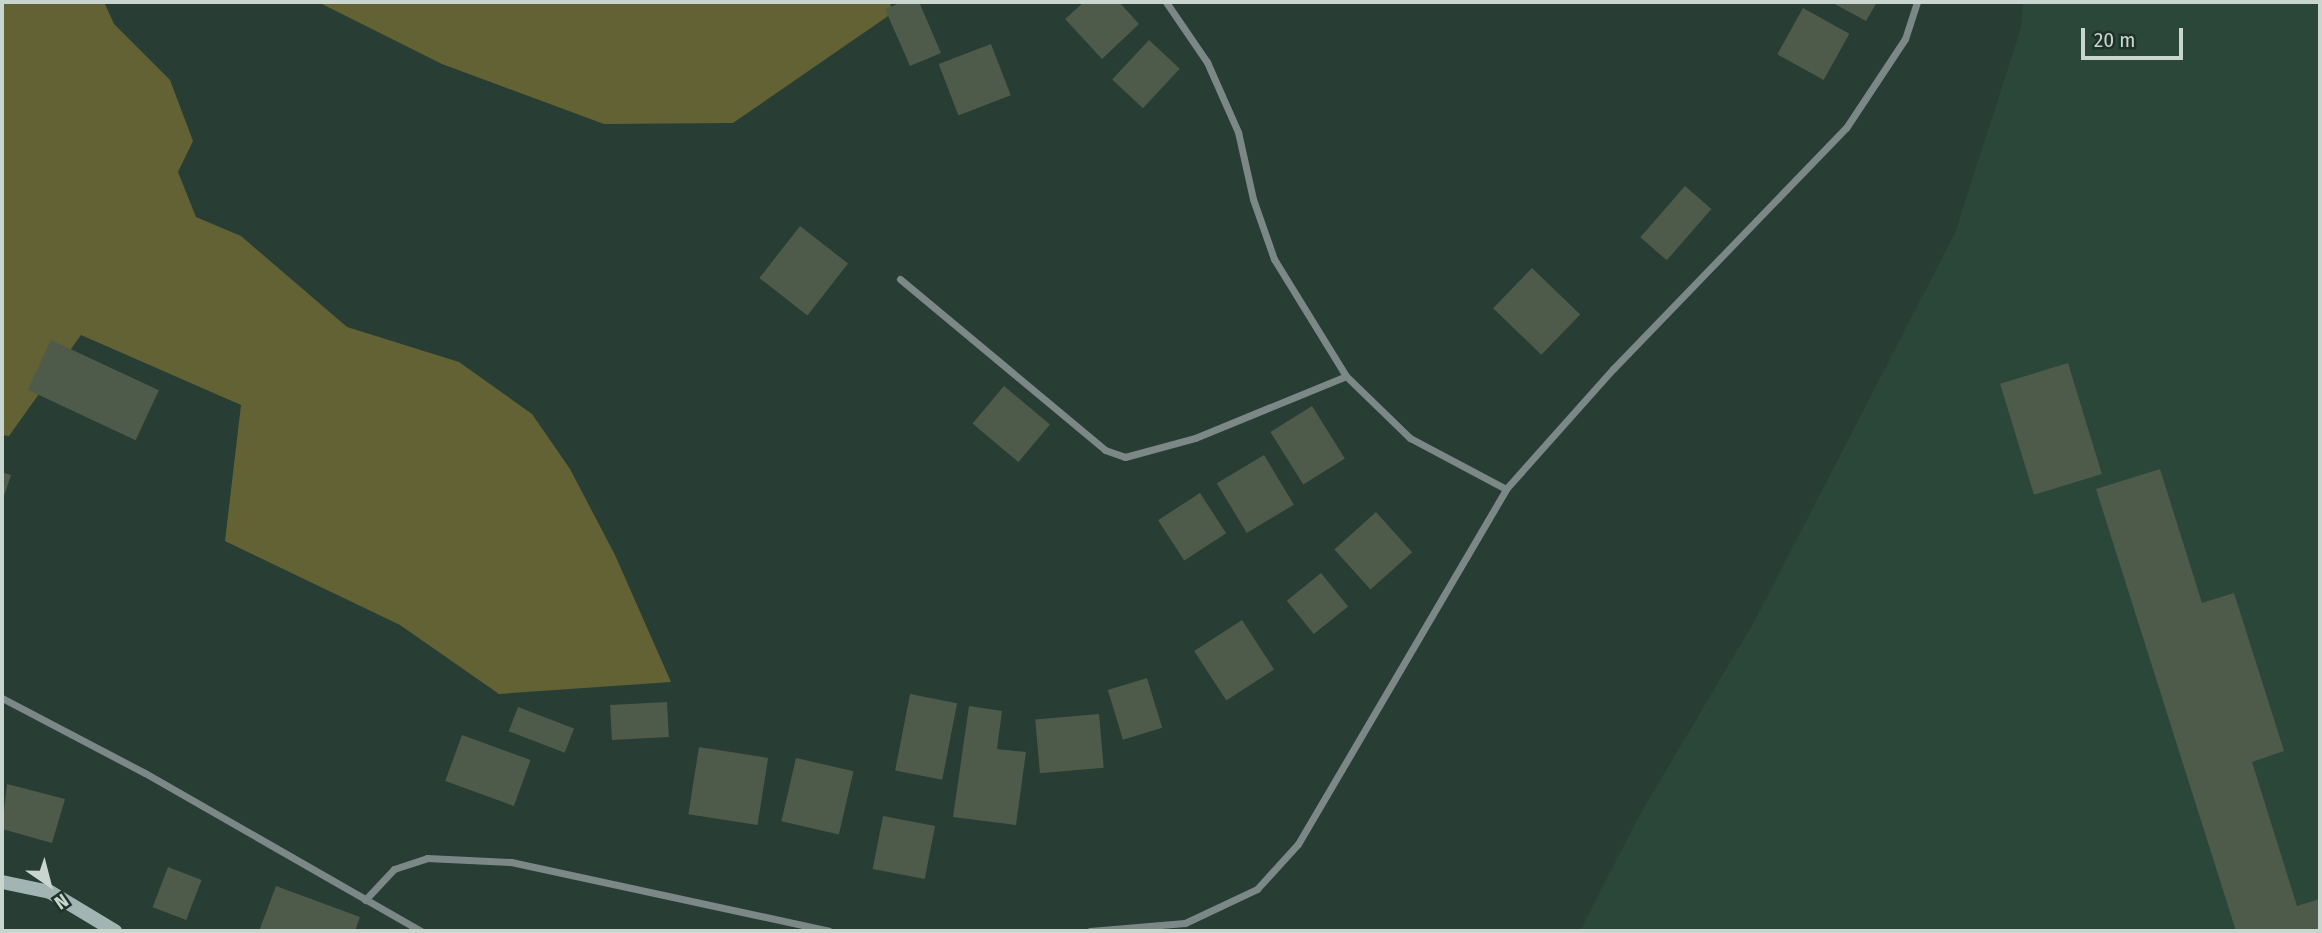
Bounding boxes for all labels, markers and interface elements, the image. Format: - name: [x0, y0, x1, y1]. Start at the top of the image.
- scale bar: [2084, 14, 2186, 58]
- text: 20 m: [2094, 27, 2135, 53]
- north arrow: [14, 849, 84, 919]
- text: N: [50, 889, 73, 914]

